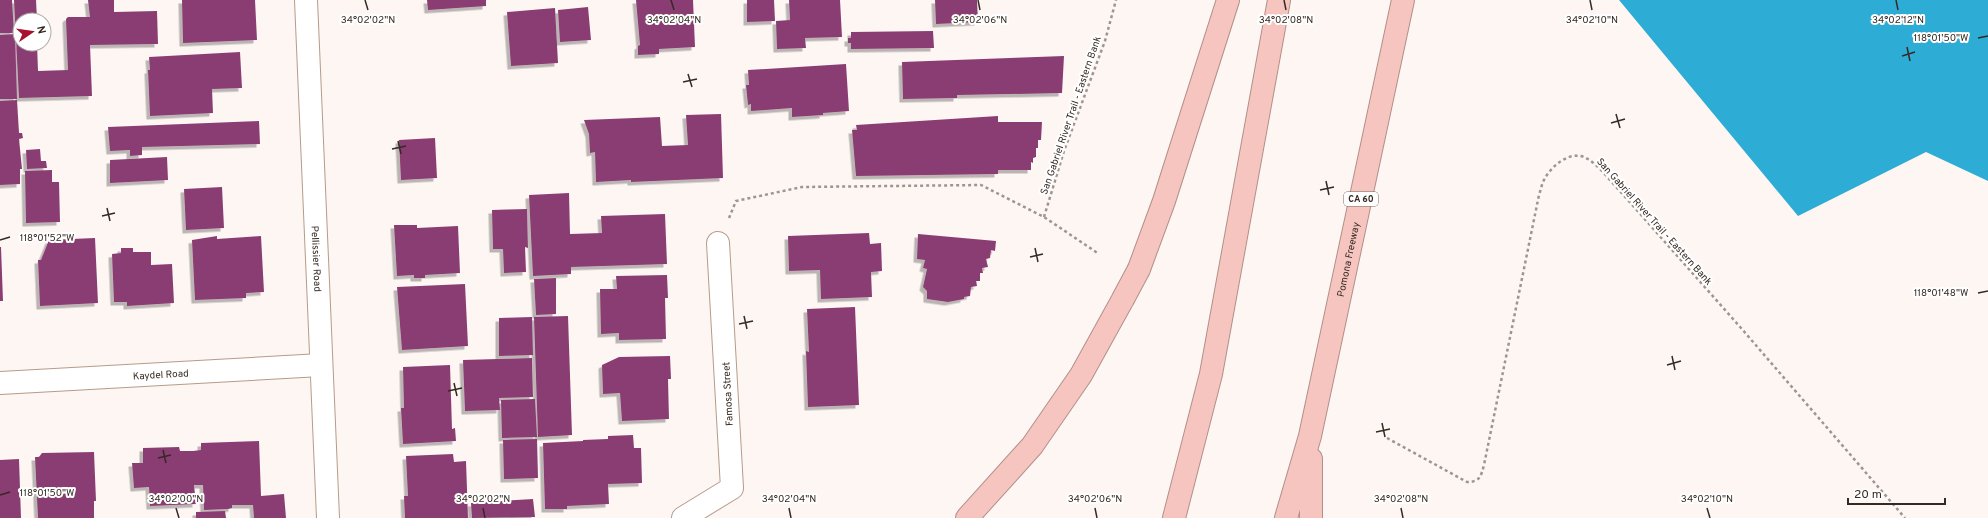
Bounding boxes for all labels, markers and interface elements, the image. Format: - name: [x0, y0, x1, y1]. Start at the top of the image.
- north arrow: [12, 12, 52, 52]
- text: 34°02'02"N: [341, 14, 395, 27]
- text: 34°02'04"N: [647, 14, 701, 27]
- text: 34°02'06"N: [953, 14, 1007, 27]
- text: 34°02'08"N: [1259, 14, 1313, 27]
- text: 34°02'10"N: [1566, 14, 1618, 27]
- text: 34°02'12"N: [1872, 14, 1924, 27]
- text: N: [33, 25, 48, 35]
- text: 118°01'50"W: [1914, 32, 1969, 45]
- street label: San Gabriel River Trail - Eastern Bank: [1038, 34, 1105, 197]
- street label: San Gabriel River Trail - Eastern Bank: [1593, 156, 1715, 288]
- road number: CA 60: [1344, 192, 1378, 206]
- street label: Pomona Freeway: [1335, 221, 1363, 298]
- street label: Pellissier Road: [308, 225, 323, 292]
- text: 118°01'52"W: [20, 232, 74, 245]
- text: 118°01'48"W: [1914, 287, 1968, 300]
- street label: Famosa Street: [720, 361, 737, 426]
- street label: Kaydel Road: [132, 367, 189, 384]
- scale bar: [1848, 480, 1945, 506]
- text: 118°01'50"W: [20, 487, 75, 500]
- text: 20 m: [1854, 487, 1882, 503]
- text: 34°02'00"N: [149, 493, 203, 506]
- text: 34°02'02"N: [456, 493, 510, 506]
- text: 34°02'04"N: [762, 493, 816, 506]
- text: 34°02'06"N: [1068, 493, 1122, 506]
- text: 34°02'08"N: [1374, 493, 1428, 506]
- text: 34°02'10"N: [1681, 493, 1733, 506]

